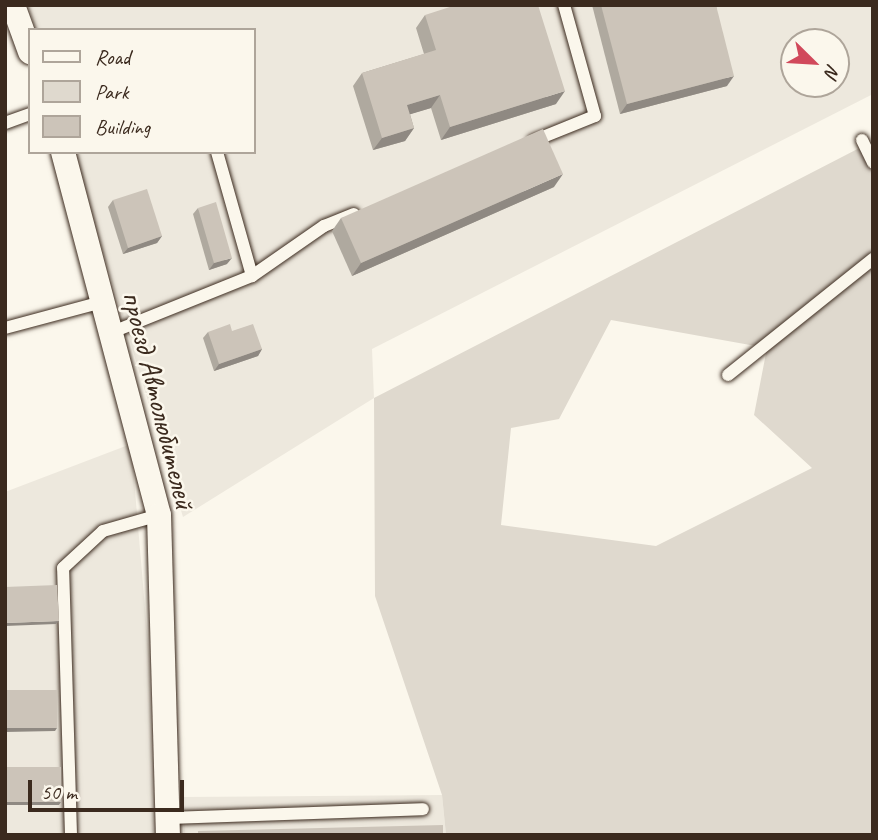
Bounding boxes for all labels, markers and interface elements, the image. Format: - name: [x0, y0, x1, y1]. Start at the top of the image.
- legend: [28, 28, 256, 154]
- north arrow: [780, 28, 850, 98]
- text: Road: [95, 44, 130, 70]
- text: N: [819, 60, 846, 81]
- text: Park: [95, 79, 128, 105]
- text: Building: [95, 114, 150, 140]
- street label: проезд Автолюбителей: [114, 286, 204, 514]
- scale bar: [32, 766, 187, 810]
- text: 50 m: [41, 779, 77, 805]

